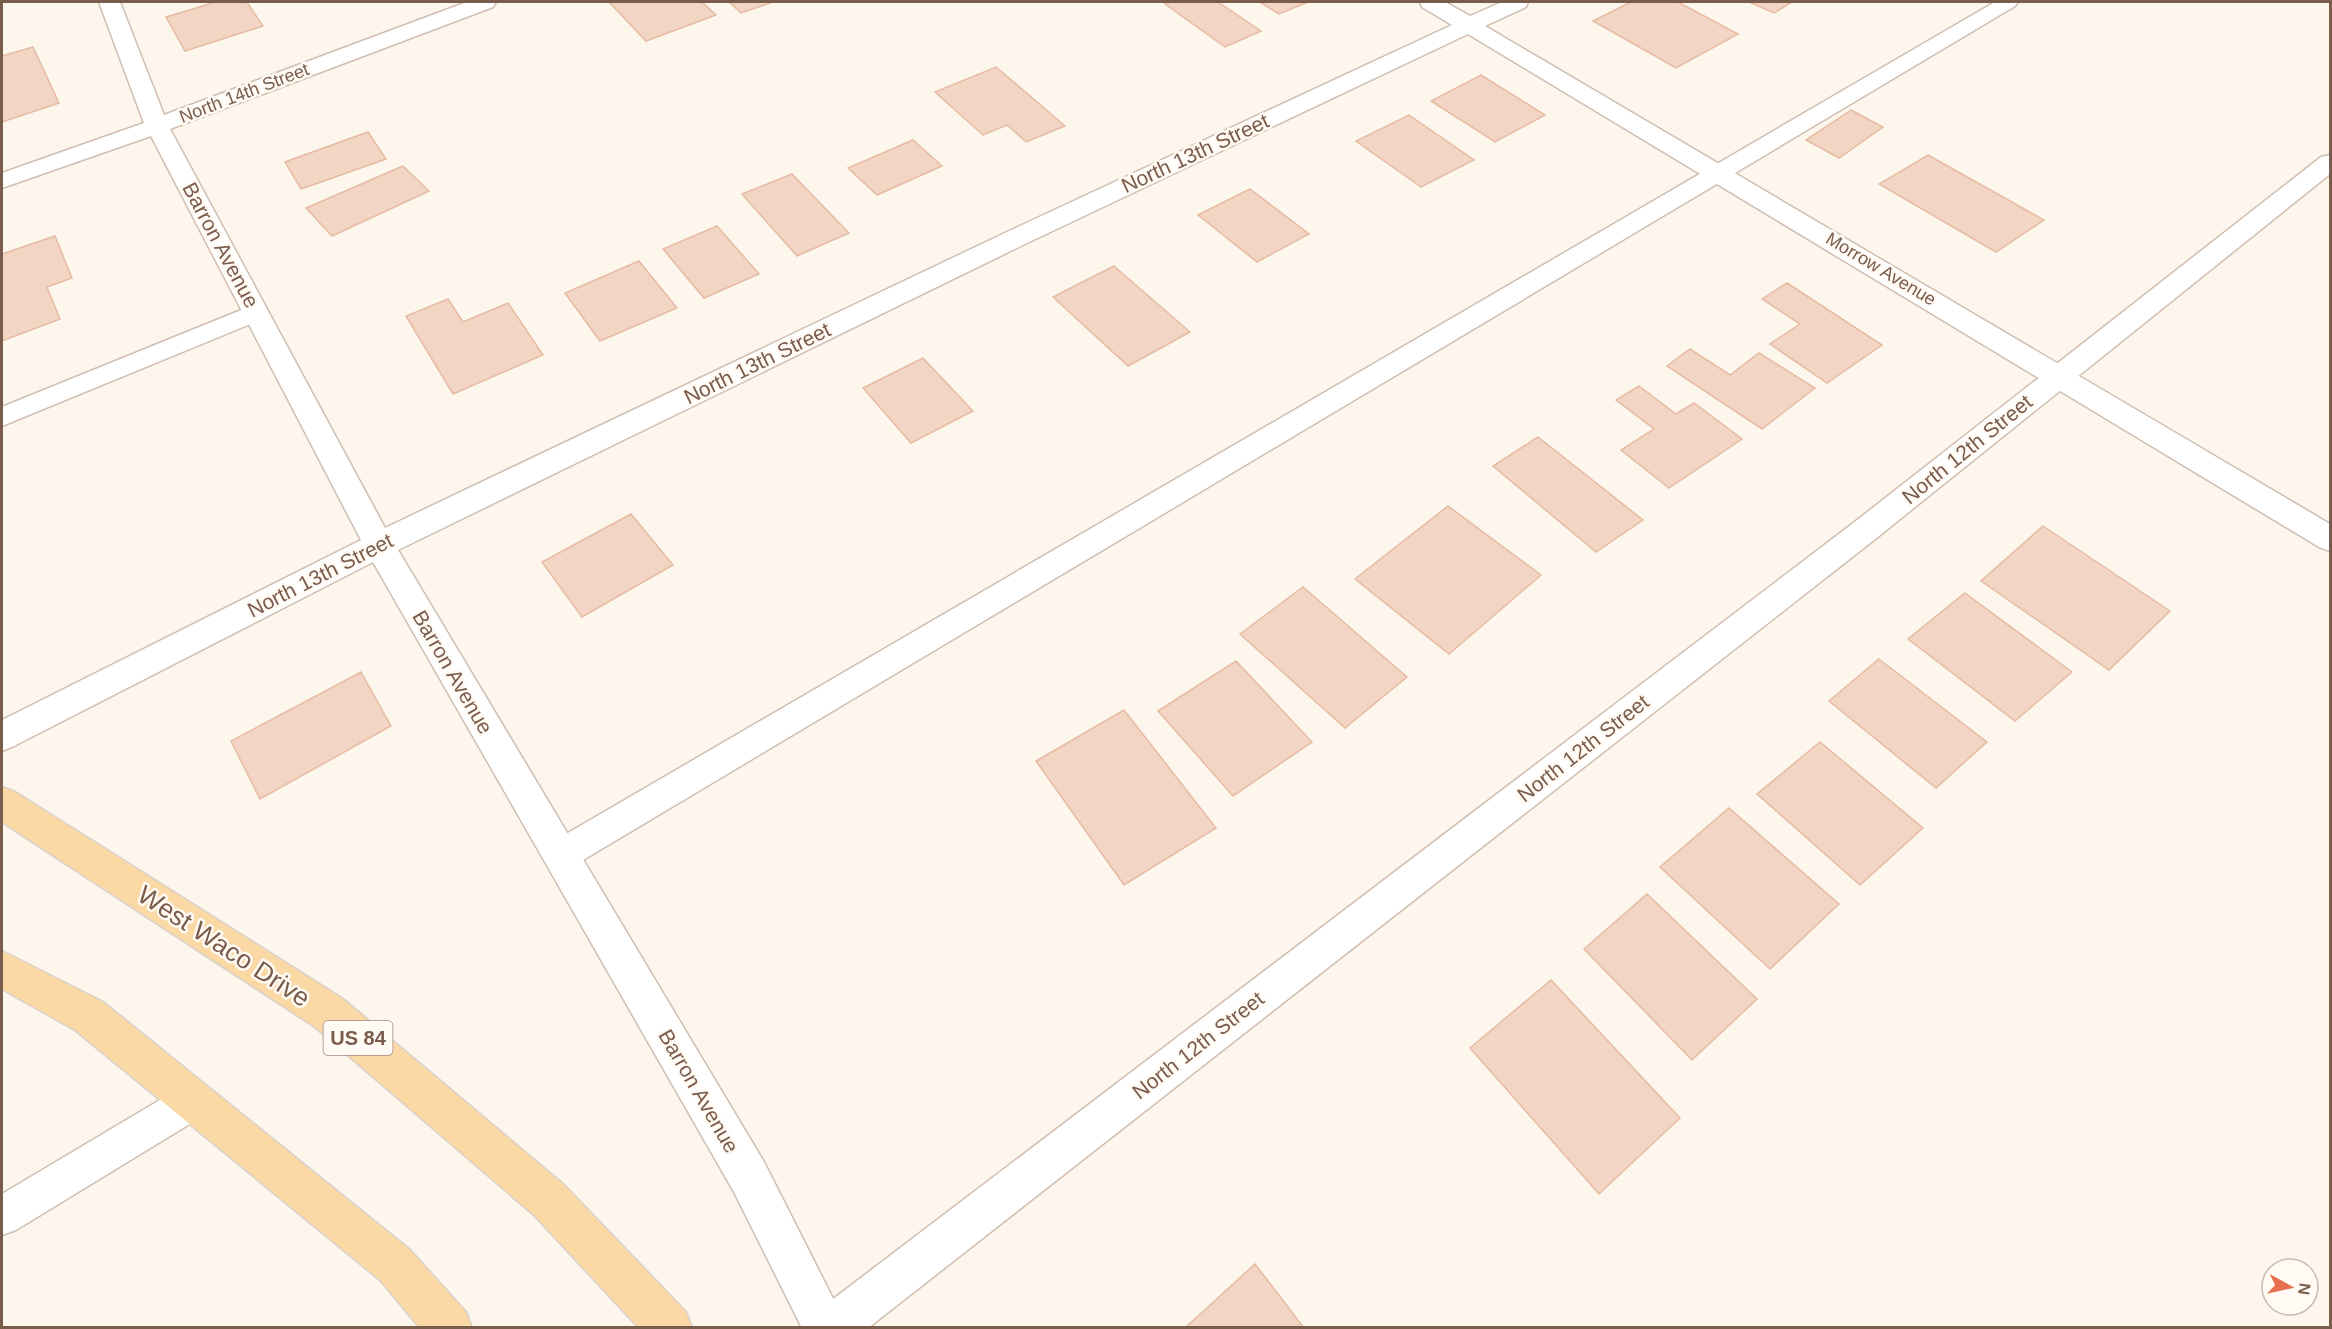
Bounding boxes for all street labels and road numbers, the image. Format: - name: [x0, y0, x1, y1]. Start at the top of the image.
- street label: North 14th Street: [176, 59, 312, 127]
- street label: North 13th Street: [1118, 109, 1272, 197]
- street label: Barron Avenue: [178, 178, 264, 312]
- street label: Morrow Avenue: [1822, 228, 1940, 310]
- street label: North 13th Street: [680, 318, 834, 408]
- street label: North 12th Street: [1898, 390, 2037, 508]
- street label: North 13th Street: [244, 528, 397, 622]
- street label: Barron Avenue: [408, 606, 498, 738]
- street label: North 12th Street: [1513, 690, 1653, 806]
- street label: West Waco Drive: [132, 879, 316, 1013]
- street label: North 12th Street: [1128, 987, 1268, 1103]
- road number: US 84: [324, 1021, 392, 1055]
- street label: Barron Avenue: [654, 1025, 744, 1157]

